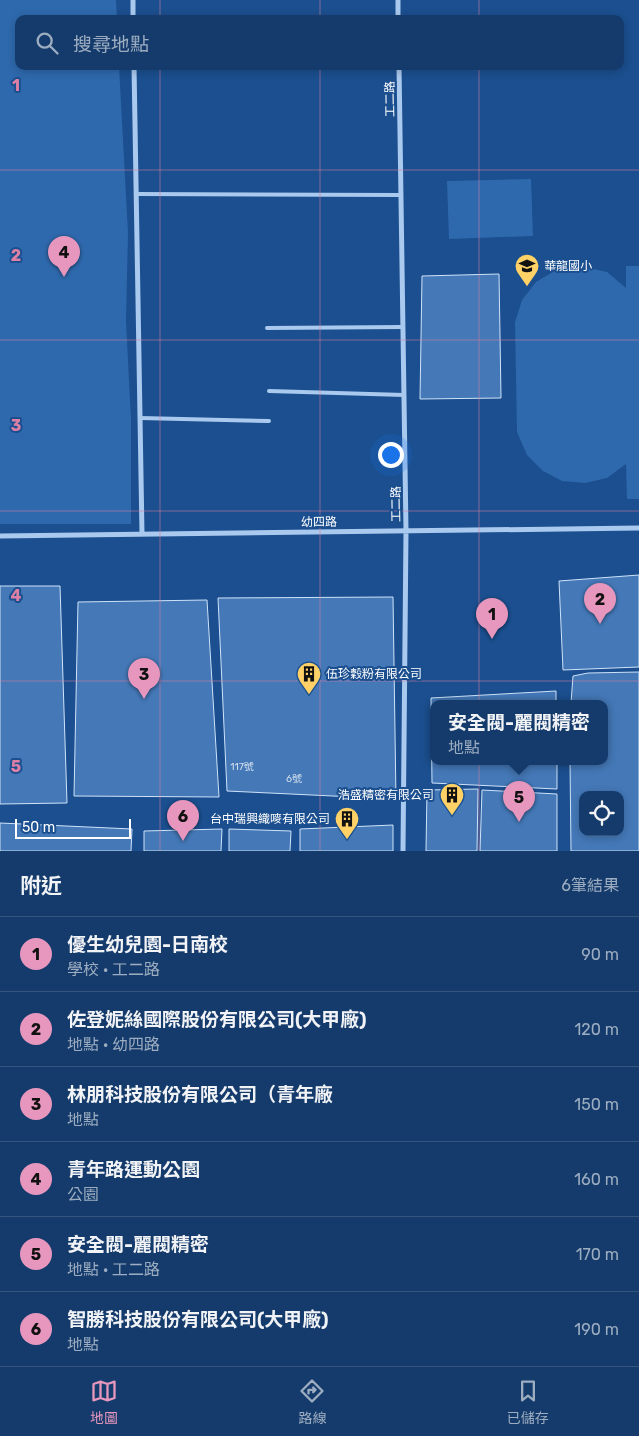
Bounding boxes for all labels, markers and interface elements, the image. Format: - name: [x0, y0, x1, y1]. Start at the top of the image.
- search box: [15, 15, 624, 70]
- icon: search: [33, 29, 61, 57]
- text: 搜尋地點: [73, 33, 149, 56]
- text: 1: [12, 76, 20, 95]
- street label: 工二路: [383, 81, 397, 117]
- pin: 4: [48, 236, 80, 277]
- text: 2: [11, 246, 21, 265]
- school or university icon: 華龍國小: [514, 253, 540, 287]
- place label: 華龍國小: [544, 259, 592, 273]
- text: 3: [11, 416, 21, 435]
- your location: [378, 442, 404, 468]
- street label: 工二路: [389, 486, 403, 522]
- street label: 幼四路: [301, 515, 337, 529]
- pin: 2: [584, 583, 616, 624]
- text: 4: [11, 586, 22, 605]
- pin: 1: [476, 598, 508, 639]
- pin: 3: [128, 658, 160, 699]
- building icon: 伍珍穀粉有限公司: [296, 661, 322, 695]
- place label: 伍珍穀粉有限公司: [326, 667, 422, 681]
- popup: [430, 700, 608, 765]
- text: 安全閥-麗閥精密: [448, 711, 590, 734]
- text: 地點: [448, 738, 480, 757]
- text: 5: [11, 757, 21, 776]
- house number: 117號: [230, 761, 254, 773]
- house number: 6號: [286, 773, 302, 785]
- pin: 5: [503, 781, 535, 822]
- building icon: 浩盛精密有限公司: [439, 782, 465, 816]
- place label: 浩盛精密有限公司: [338, 788, 434, 802]
- map controls: [579, 791, 624, 836]
- button: locate: [579, 791, 624, 836]
- pin: 6: [167, 800, 199, 841]
- building icon: 台中瑞興織嘜有限公司: [334, 806, 360, 840]
- place label: 台中瑞興織嘜有限公司: [210, 812, 330, 826]
- scale bar: [15, 816, 131, 839]
- text: 50 m: [22, 819, 55, 836]
- text: 附近: [20, 873, 62, 898]
- text: 6筆結果: [561, 876, 619, 895]
- text: 優生幼兒園-日南校: [67, 933, 228, 956]
- text: 1: [32, 945, 40, 964]
- text: 90 m: [581, 945, 619, 964]
- text: 學校 · 工二路: [67, 960, 160, 979]
- text: 佐登妮絲國際股份有限公司(大甲廠): [67, 1008, 367, 1031]
- text: 2: [31, 1020, 41, 1039]
- text: 120 m: [574, 1020, 619, 1039]
- text: 地點 · 幼四路: [67, 1035, 160, 1054]
- text: 林朋科技股份有限公司（青年廠: [67, 1083, 333, 1106]
- text: 3: [31, 1095, 41, 1114]
- text: 150 m: [574, 1095, 619, 1114]
- text: 地點: [67, 1110, 99, 1129]
- text: 青年路運動公園: [67, 1158, 200, 1181]
- text: 4: [31, 1170, 41, 1189]
- text: 160 m: [574, 1170, 619, 1189]
- text: 公園: [67, 1185, 99, 1204]
- text: 安全閥-麗閥精密: [67, 1233, 209, 1256]
- text: 5: [31, 1245, 41, 1264]
- text: 170 m: [576, 1245, 619, 1264]
- text: 地點 · 工二路: [67, 1260, 160, 1279]
- text: 智勝科技股份有限公司(大甲廠): [67, 1308, 329, 1331]
- text: 6: [31, 1320, 41, 1339]
- text: 190 m: [574, 1320, 619, 1339]
- text: 地點: [67, 1335, 99, 1354]
- tab: 地圖: [90, 1377, 118, 1427]
- tab: 路線: [298, 1377, 326, 1427]
- tab: 已儲存: [507, 1377, 549, 1427]

